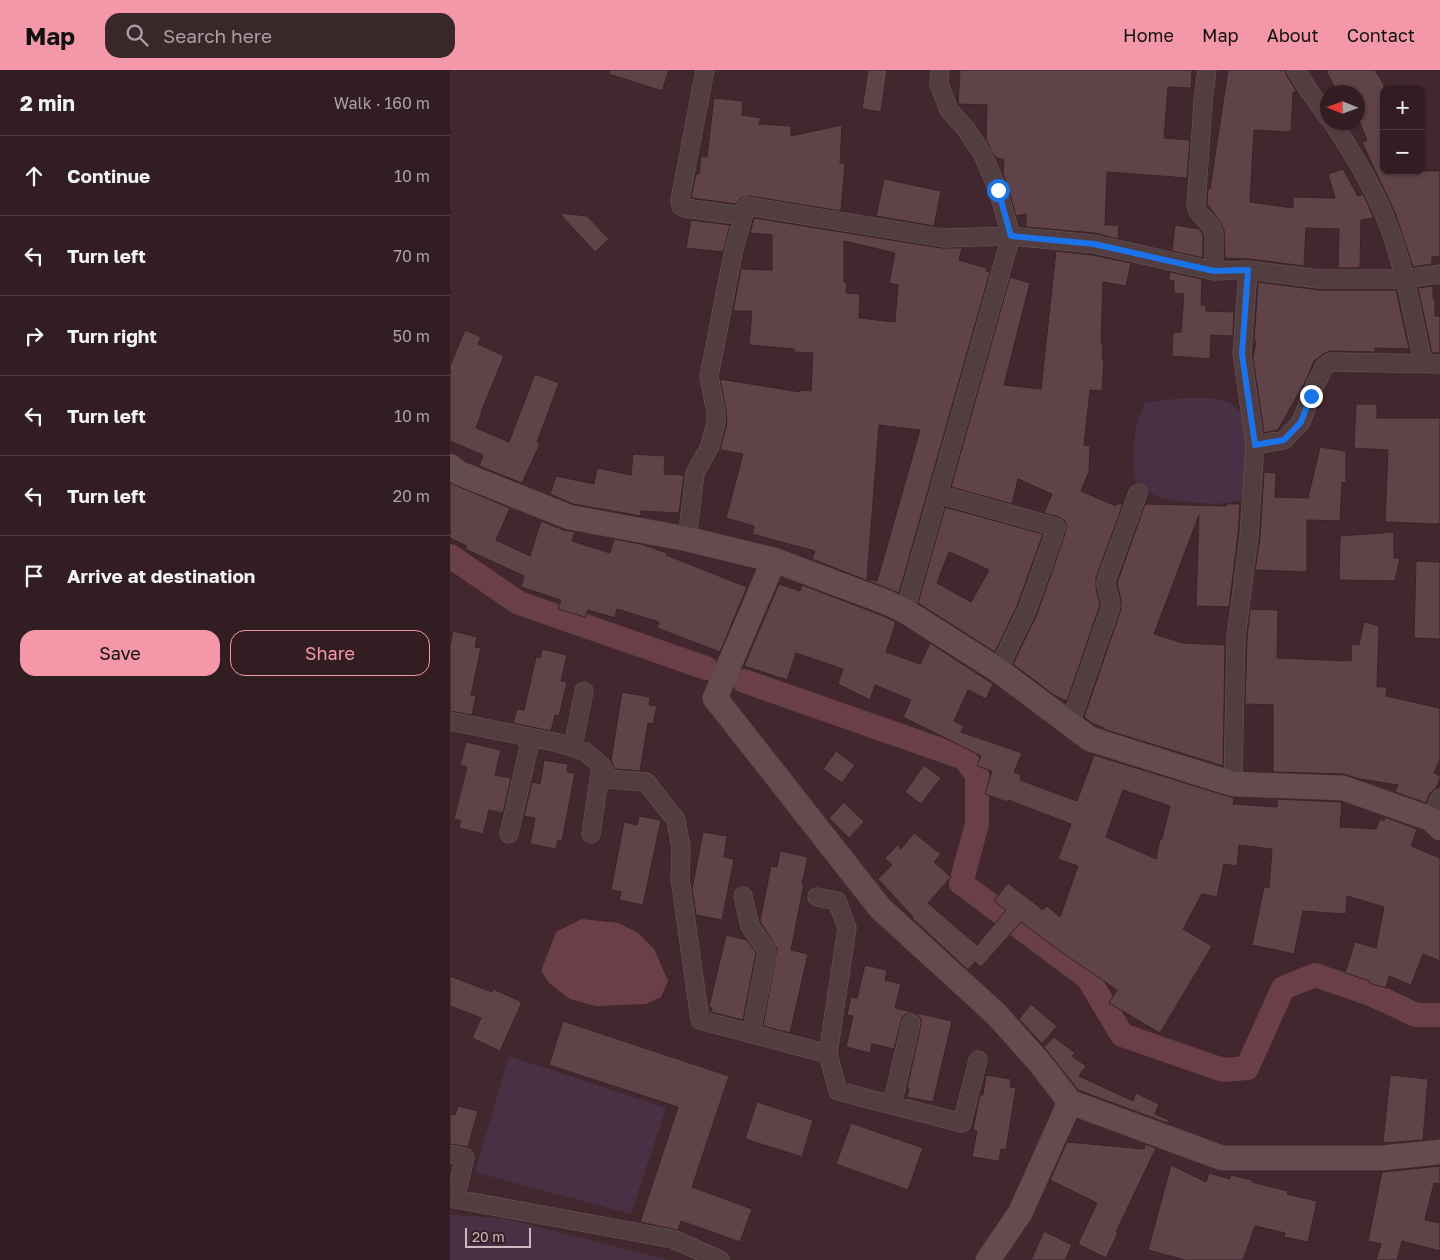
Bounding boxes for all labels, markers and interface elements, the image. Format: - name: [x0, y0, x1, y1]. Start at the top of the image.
- search box: [105, 13, 455, 58]
- text: Map: [25, 21, 75, 50]
- icon: search: [123, 21, 151, 49]
- text: Search here: [163, 24, 272, 47]
- text: Home: [1123, 24, 1174, 46]
- text: Map: [1202, 24, 1239, 46]
- text: About: [1267, 24, 1319, 46]
- text: Contact: [1347, 24, 1415, 46]
- north arrow: [1320, 85, 1365, 130]
- map controls: [1380, 85, 1425, 175]
- button: +: [1380, 85, 1425, 130]
- text: 2 min: [20, 90, 75, 116]
- text: Walk · 160 m: [334, 93, 430, 113]
- button: −: [1380, 130, 1425, 175]
- icon: ahead: [20, 162, 48, 190]
- text: Continue: [67, 164, 150, 187]
- text: 10 m: [394, 166, 430, 186]
- route start: [987, 179, 1010, 202]
- icon: left: [20, 242, 48, 270]
- text: Turn left: [67, 244, 146, 267]
- text: 70 m: [393, 246, 430, 266]
- icon: right: [20, 322, 48, 350]
- text: Turn right: [67, 324, 157, 347]
- text: 50 m: [393, 326, 430, 346]
- route end: [1300, 385, 1323, 408]
- icon: left: [20, 402, 48, 430]
- text: Turn left: [67, 404, 146, 427]
- text: 10 m: [394, 406, 430, 426]
- icon: left: [20, 482, 48, 510]
- text: Turn left: [67, 484, 146, 507]
- text: 20 m: [393, 486, 430, 506]
- icon: arrive: [20, 562, 48, 590]
- text: Arrive at destination: [67, 564, 255, 587]
- button: Save: [20, 630, 220, 676]
- button: Share: [230, 630, 430, 676]
- scale bar: [465, 1225, 531, 1248]
- text: 20 m: [472, 1228, 505, 1245]

